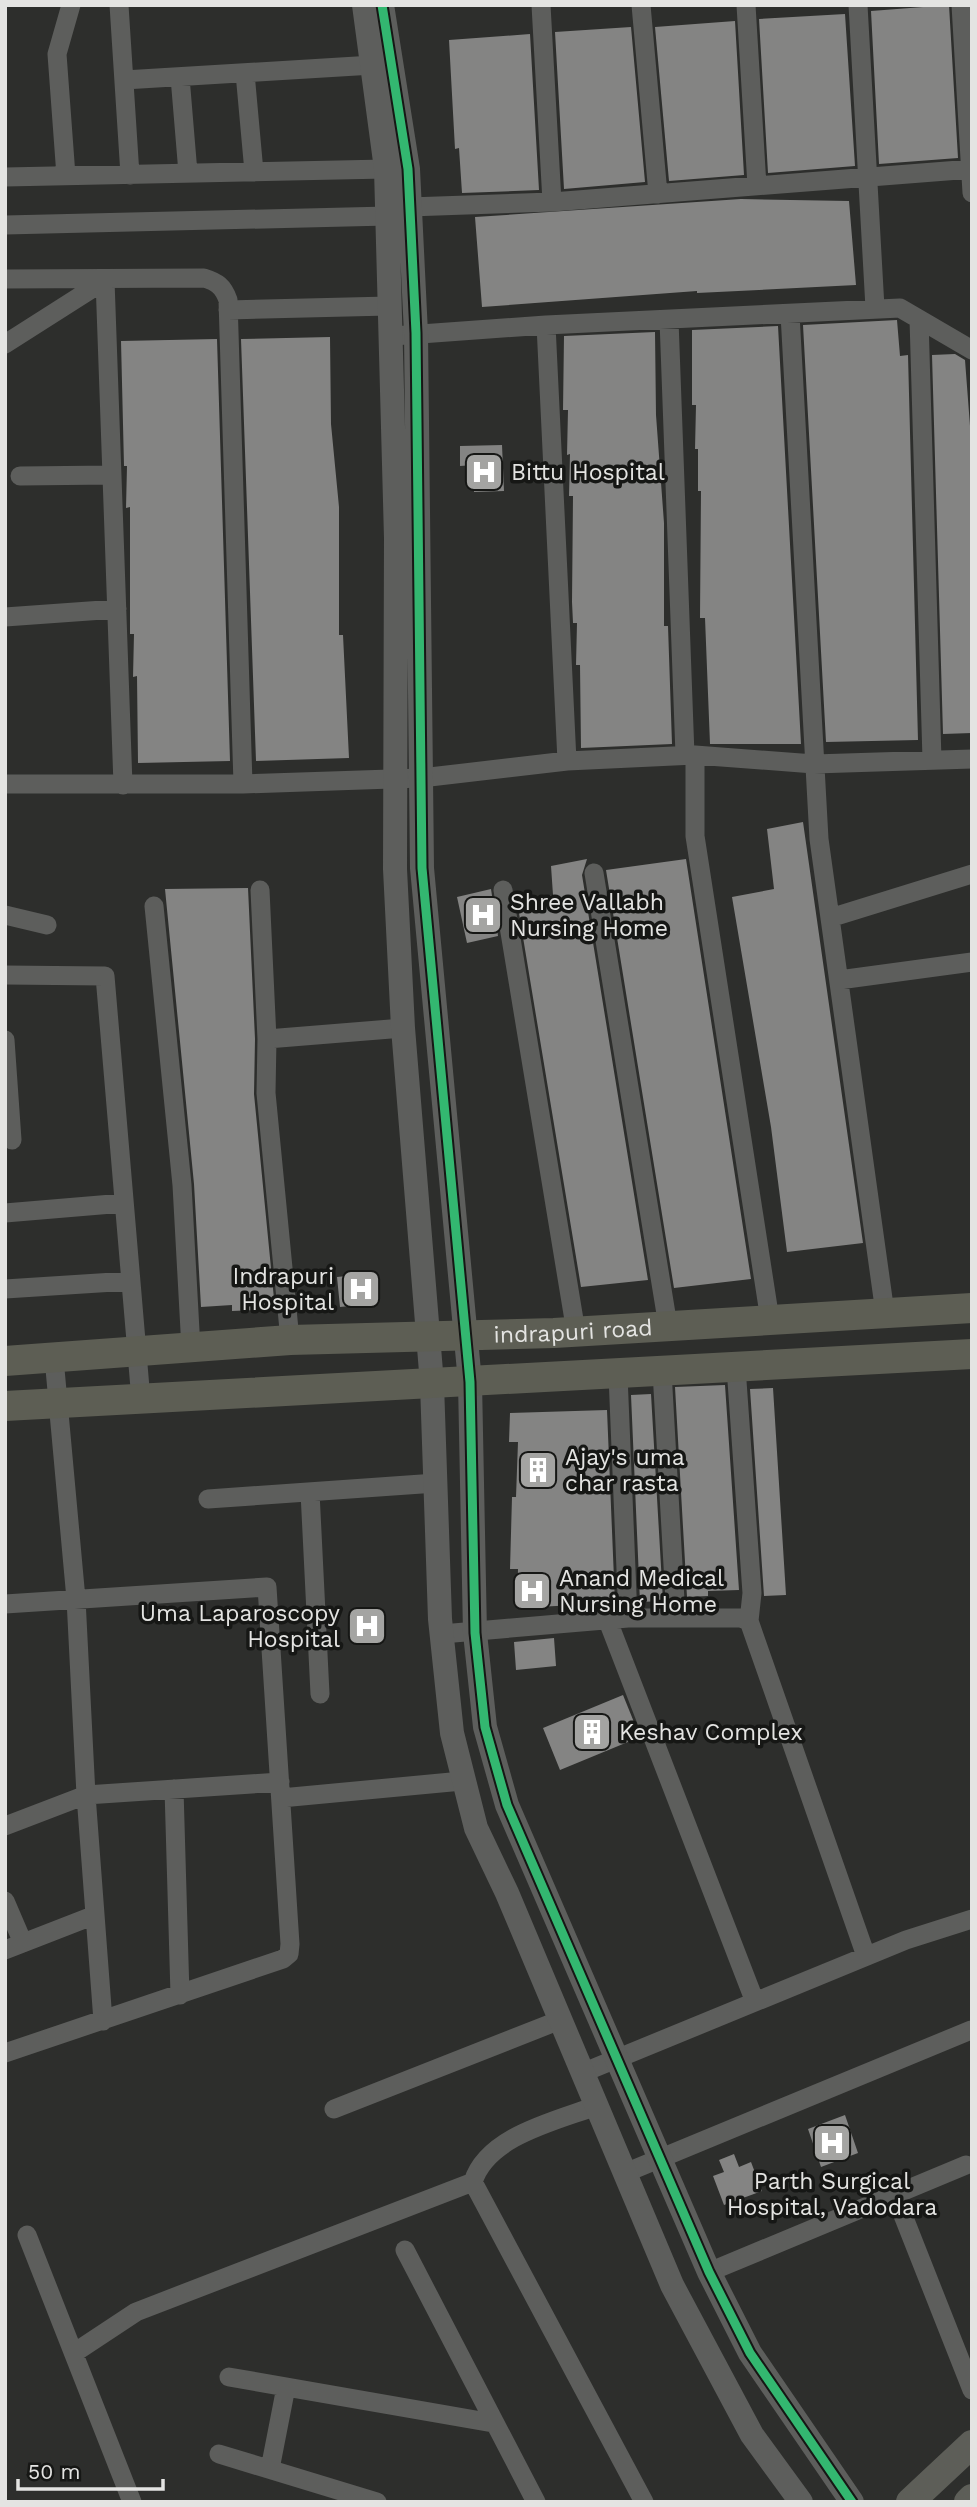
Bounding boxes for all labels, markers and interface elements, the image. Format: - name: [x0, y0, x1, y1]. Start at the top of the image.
- hospital icon: Bittu Hospital: [463, 451, 505, 493]
- place label: Bittu Hospital: [511, 459, 665, 486]
- place label: Shree Vallabh Nursing Home: [510, 889, 668, 942]
- hospital icon: Shree Vallabh Nursing Home: [462, 894, 504, 936]
- place label: Indrapuri Hospital: [232, 1263, 334, 1316]
- hospital icon: Indrapuri Hospital: [340, 1268, 382, 1310]
- street label: indrapuri road: [493, 1314, 653, 1349]
- place label: Ajay's uma char rasta: [565, 1444, 685, 1497]
- building icon: Ajay's uma char rasta: [517, 1449, 559, 1491]
- place label: Anand Medical Nursing Home: [559, 1565, 724, 1618]
- hospital icon: Anand Medical Nursing Home: [511, 1570, 553, 1612]
- place label: Uma Laparoscopy Hospital: [140, 1600, 340, 1653]
- hospital icon: Uma Laparoscopy Hospital: [346, 1605, 388, 1647]
- building icon: Keshav Complex: [571, 1711, 613, 1753]
- place label: Keshav Complex: [619, 1719, 803, 1746]
- hospital icon: Parth Surgical Hospital, Vadodara: [811, 2122, 853, 2164]
- place label: Parth Surgical Hospital, Vadodara: [727, 2168, 937, 2221]
- scale bar: [18, 2448, 163, 2492]
- text: 50 m: [28, 2459, 80, 2484]

